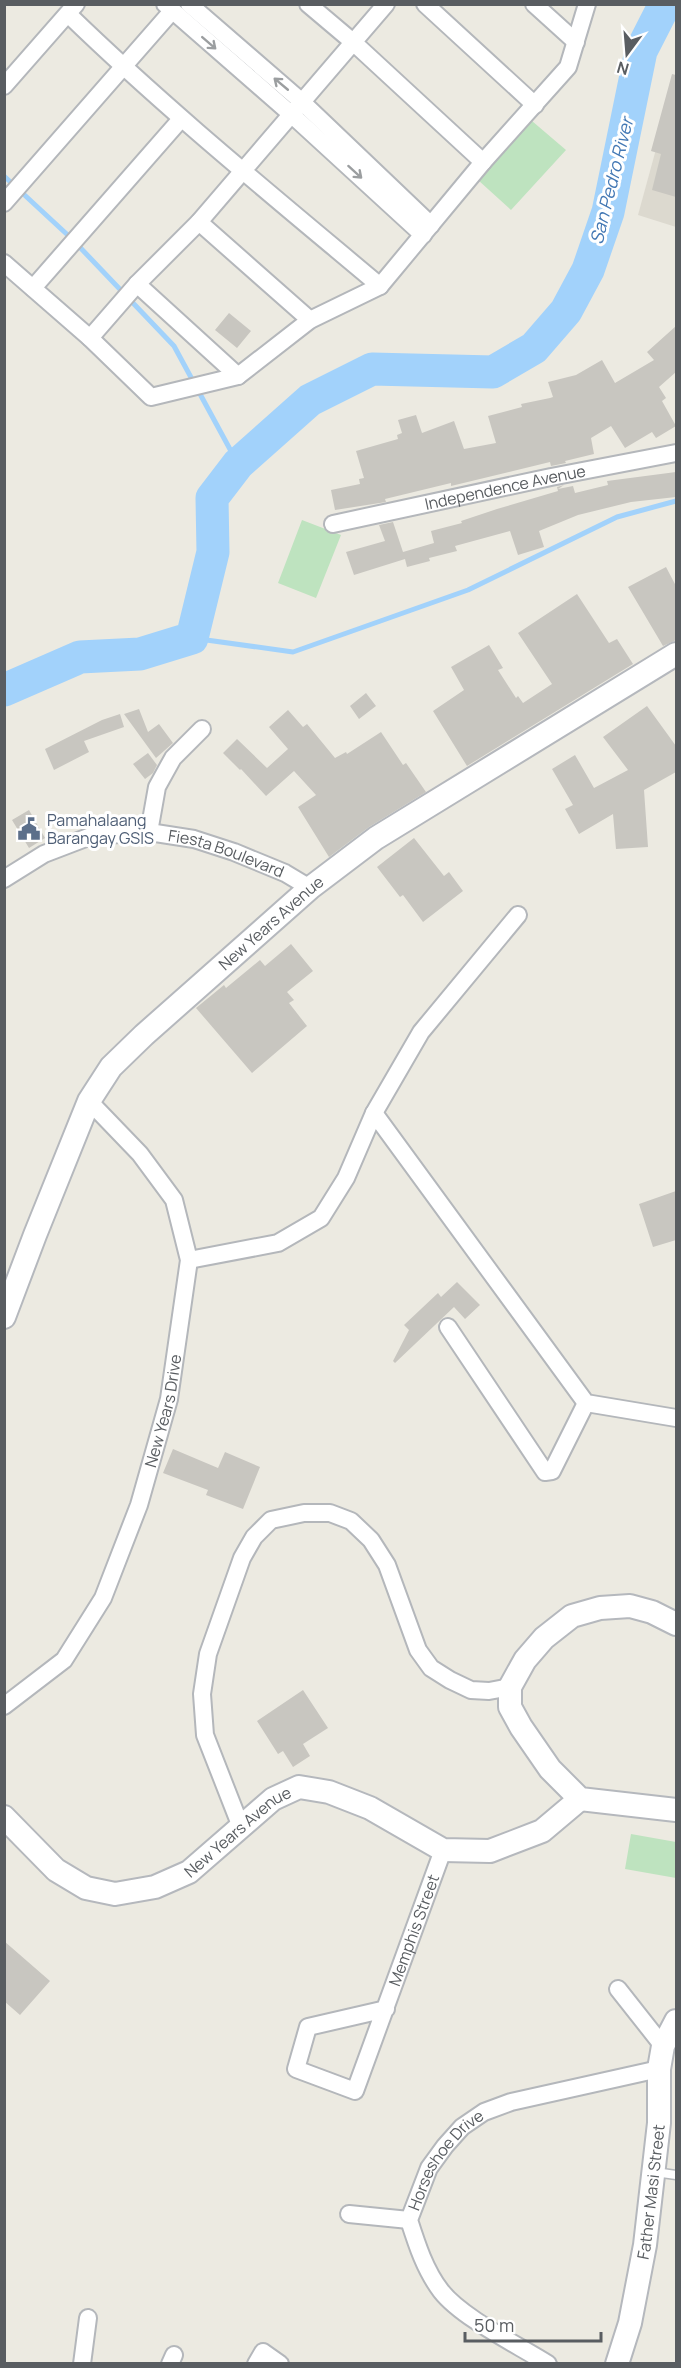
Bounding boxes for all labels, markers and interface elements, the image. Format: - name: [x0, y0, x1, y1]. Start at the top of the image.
- north arrow: [597, 24, 657, 84]
- one-way arrow: [201, 36, 216, 50]
- text: N: [614, 56, 631, 81]
- one-way arrow: [273, 78, 289, 91]
- water label: San Pedro River: [584, 113, 639, 246]
- one-way arrow: [347, 165, 362, 179]
- street label: Independence Avenue: [423, 460, 587, 515]
- place label: Pamahalaang Barangay GSIS: [47, 809, 154, 849]
- public building icon: Pamahalaang Barangay GSIS: [16, 816, 42, 842]
- street label: Fiesta Boulevard: [167, 824, 288, 883]
- street label: New Years Avenue: [214, 871, 328, 975]
- street label: New Years Drive: [139, 1353, 186, 1470]
- street label: New Years Avenue: [179, 1781, 295, 1882]
- street label: Memphis Street: [383, 1871, 444, 1989]
- street label: Horseshoe Drive: [403, 2105, 488, 2214]
- street label: Father Masi Street: [632, 2123, 670, 2261]
- scale bar: [465, 2305, 602, 2343]
- text: 50 m: [474, 2313, 514, 2337]

